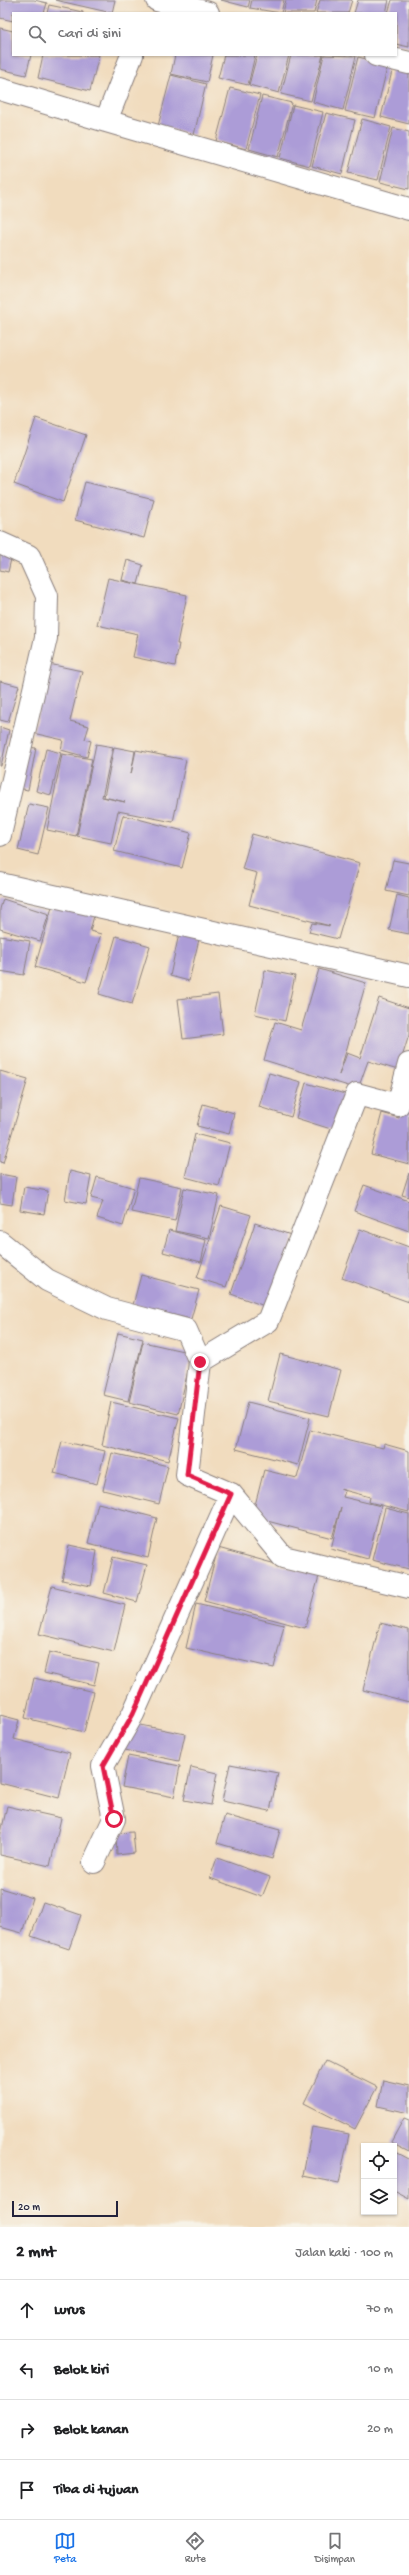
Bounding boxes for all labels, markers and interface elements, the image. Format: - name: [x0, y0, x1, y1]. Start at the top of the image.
- search box: [12, 12, 397, 56]
- icon: search: [26, 23, 48, 45]
- text: Cari di sini: [58, 25, 121, 43]
- route end: [191, 1353, 209, 1371]
- route start: [105, 1810, 123, 1828]
- map controls: [361, 2143, 397, 2215]
- button: locate: [361, 2143, 397, 2179]
- button: layers: [361, 2179, 397, 2215]
- scale bar: [12, 2199, 118, 2218]
- text: 20 m: [18, 2202, 40, 2214]
- text: 2 mnt: [16, 2243, 55, 2263]
- text: Jalan kaki · 100 m: [295, 2246, 393, 2261]
- icon: ahead: [16, 2299, 38, 2321]
- text: Lurus: [54, 2301, 84, 2319]
- text: 70 m: [367, 2302, 393, 2317]
- icon: left: [16, 2359, 38, 2381]
- text: Belok kiri: [54, 2361, 109, 2379]
- text: 10 m: [368, 2362, 393, 2377]
- icon: right: [16, 2419, 38, 2441]
- text: Belok kanan: [54, 2421, 128, 2439]
- text: 20 m: [367, 2422, 393, 2437]
- icon: arrive: [16, 2479, 38, 2501]
- text: Tiba di tujuan: [54, 2481, 138, 2499]
- tab: Peta: [54, 2530, 76, 2566]
- tab: Rute: [184, 2530, 206, 2566]
- tab: Disimpan: [314, 2530, 355, 2566]

